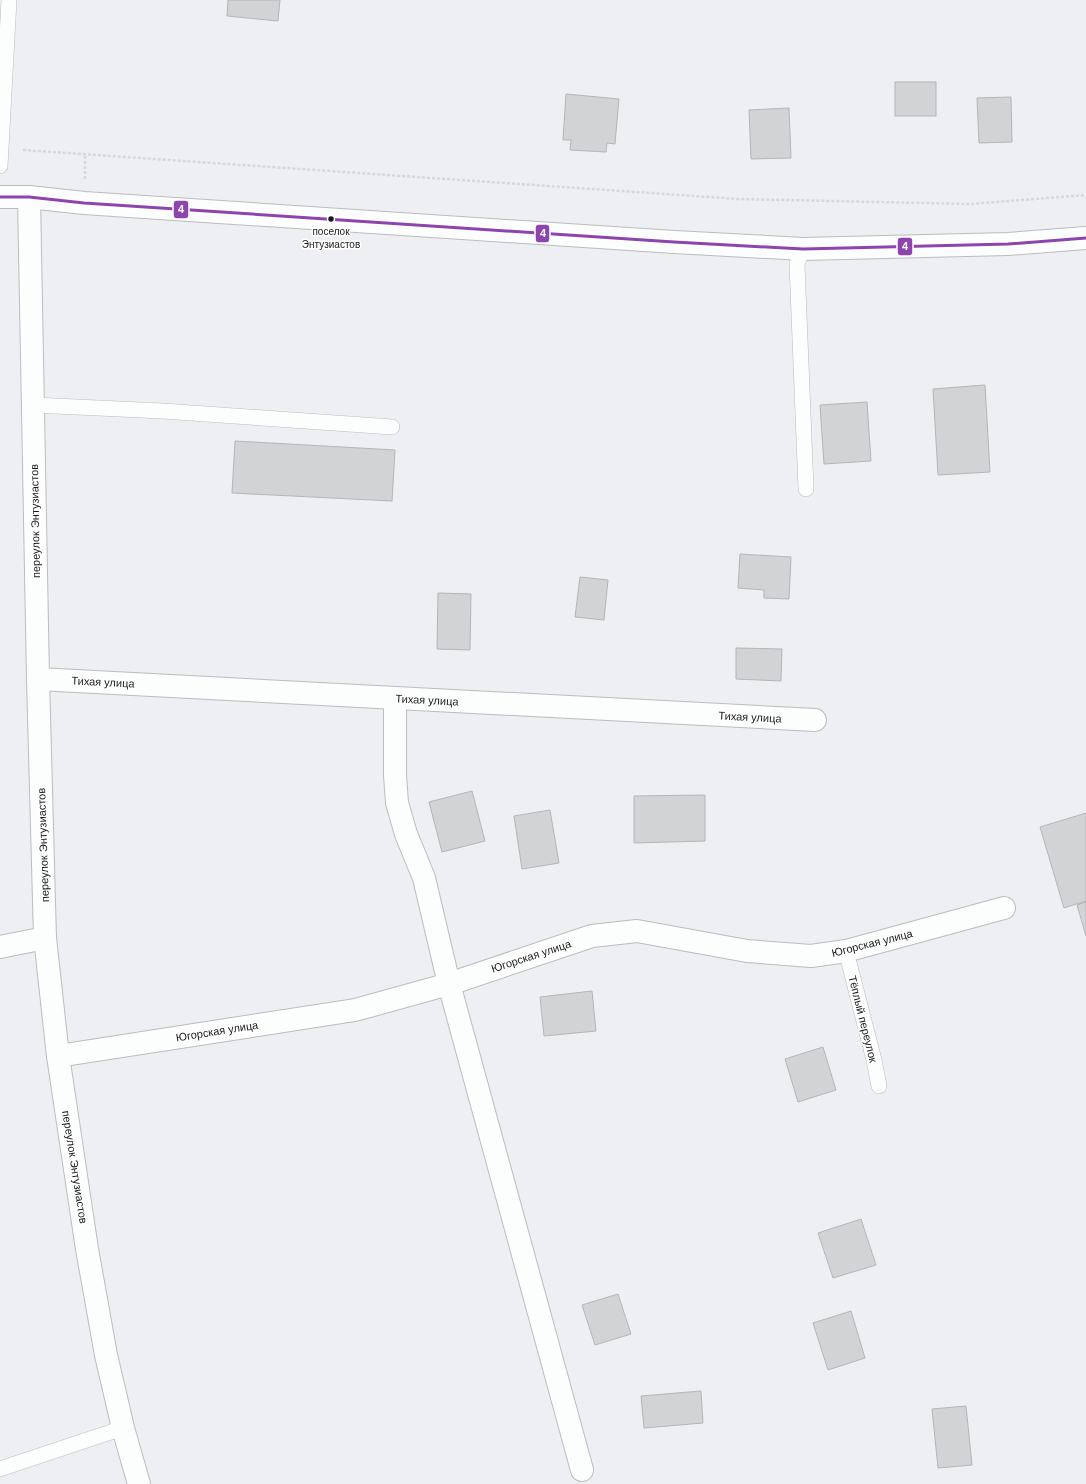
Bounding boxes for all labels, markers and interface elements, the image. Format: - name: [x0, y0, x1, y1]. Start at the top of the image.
- line badge: 4: [173, 200, 189, 219]
- text: 4: [178, 203, 185, 215]
- marker: поселок Энтузиастов: [326, 214, 336, 224]
- line badge: 4: [535, 224, 550, 243]
- place label: поселок Энтузиастов: [302, 226, 360, 250]
- text: 4: [540, 227, 547, 239]
- line badge: 4: [897, 237, 913, 256]
- text: 4: [902, 240, 909, 252]
- street label: переулок Энтузиастов: [28, 464, 42, 578]
- street label: Тихая улица: [71, 674, 136, 690]
- street label: Тихая улица: [395, 692, 460, 708]
- street label: Тихая улица: [718, 709, 783, 725]
- street label: переулок Энтузиастов: [35, 788, 51, 902]
- street label: Югорская улица: [830, 927, 915, 959]
- street label: Югорская улица: [490, 937, 573, 975]
- street label: Тёплый переулок: [846, 974, 880, 1064]
- street label: Югорская улица: [175, 1018, 260, 1043]
- street label: переулок Энтузиастов: [60, 1110, 90, 1225]

